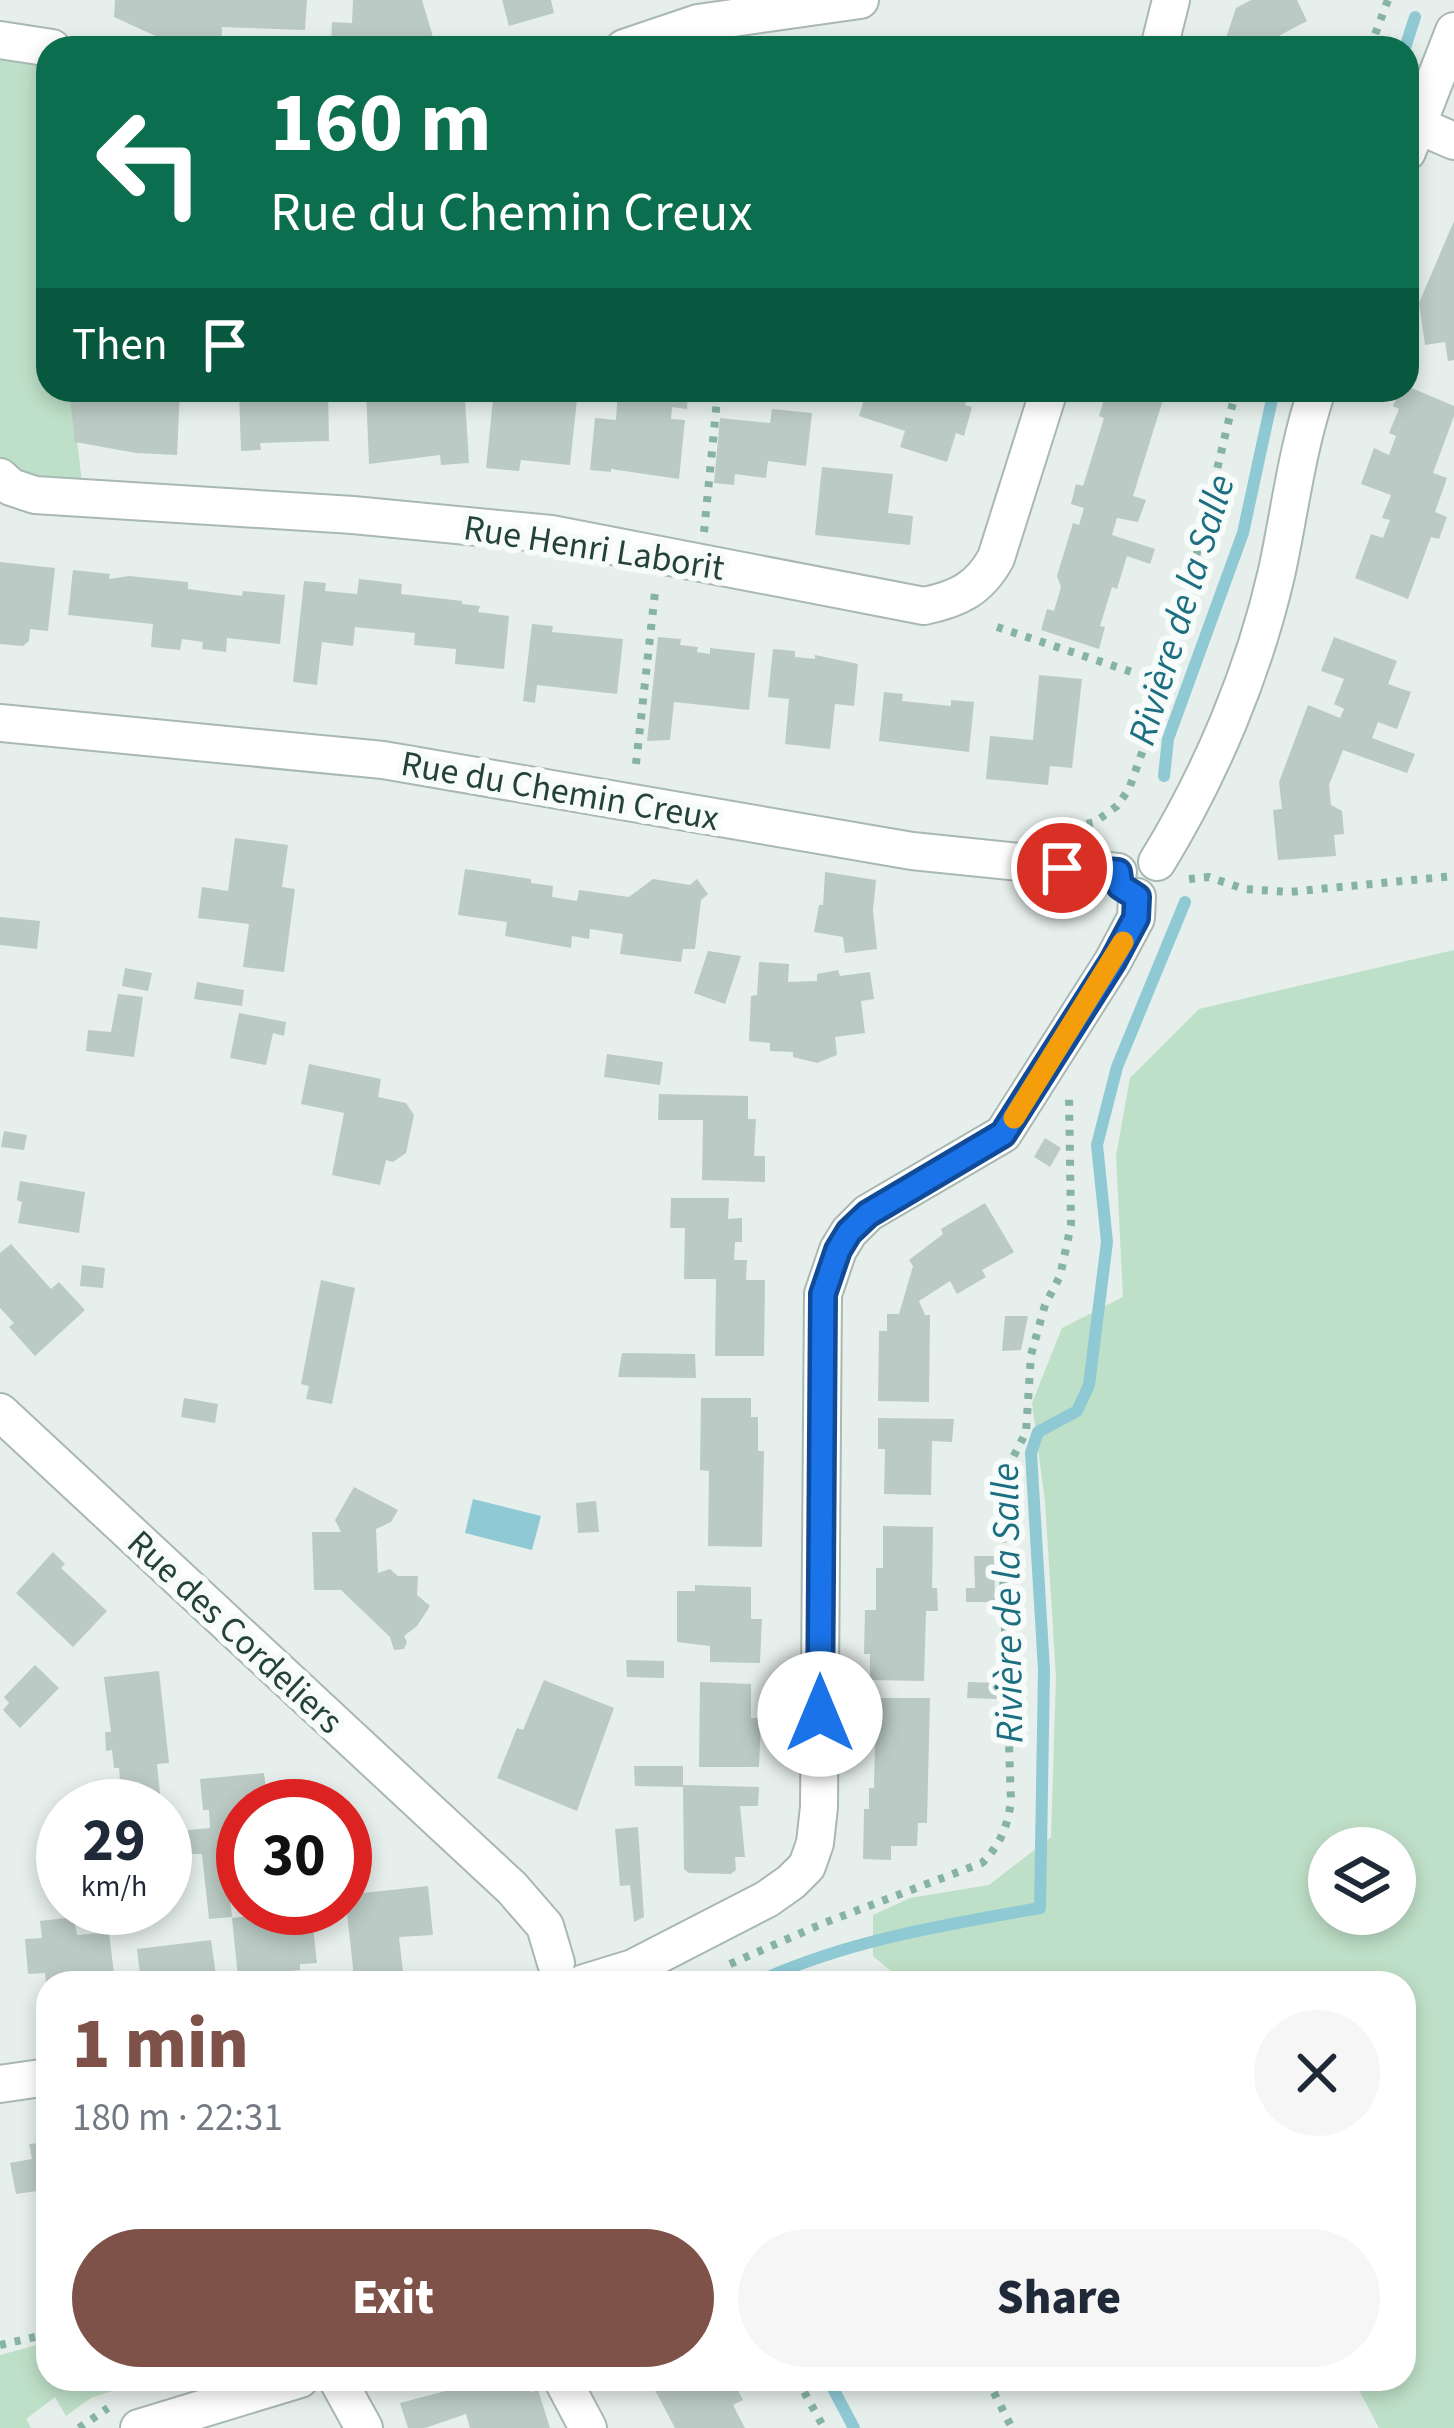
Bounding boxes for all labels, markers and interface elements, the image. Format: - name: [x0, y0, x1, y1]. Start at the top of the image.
- text: 160 m: [270, 64, 492, 184]
- icon: left: [72, 84, 228, 240]
- text: Rue du Chemin Creux: [270, 175, 753, 252]
- icon: arrive: [192, 312, 258, 378]
- text: Then: [72, 313, 168, 377]
- water label: Rivière de la Salle: [1114, 468, 1250, 752]
- street label: Rue Henri Laborit: [460, 502, 728, 594]
- street label: Rue du Chemin Creux: [397, 738, 723, 844]
- pin: [1011, 817, 1113, 919]
- icon: arrive: [1029, 835, 1095, 901]
- water label: Rivière de la Salle: [978, 1462, 1038, 1744]
- street label: Rue des Cordeliers: [116, 1518, 354, 1746]
- position arrow: [757, 1651, 883, 1777]
- speed limit sign: 30: [216, 1779, 372, 1935]
- text: 29: [82, 1799, 146, 1884]
- map controls: [1308, 1827, 1416, 1935]
- button: layers: [1308, 1827, 1416, 1935]
- text: km/h: [81, 1865, 147, 1908]
- text: 1 min: [72, 1993, 249, 2096]
- button: close: [1254, 2010, 1380, 2136]
- text: 180 m · 22:31: [72, 2090, 283, 2146]
- button: Exit: [72, 2229, 714, 2367]
- button: Share: [738, 2229, 1380, 2367]

